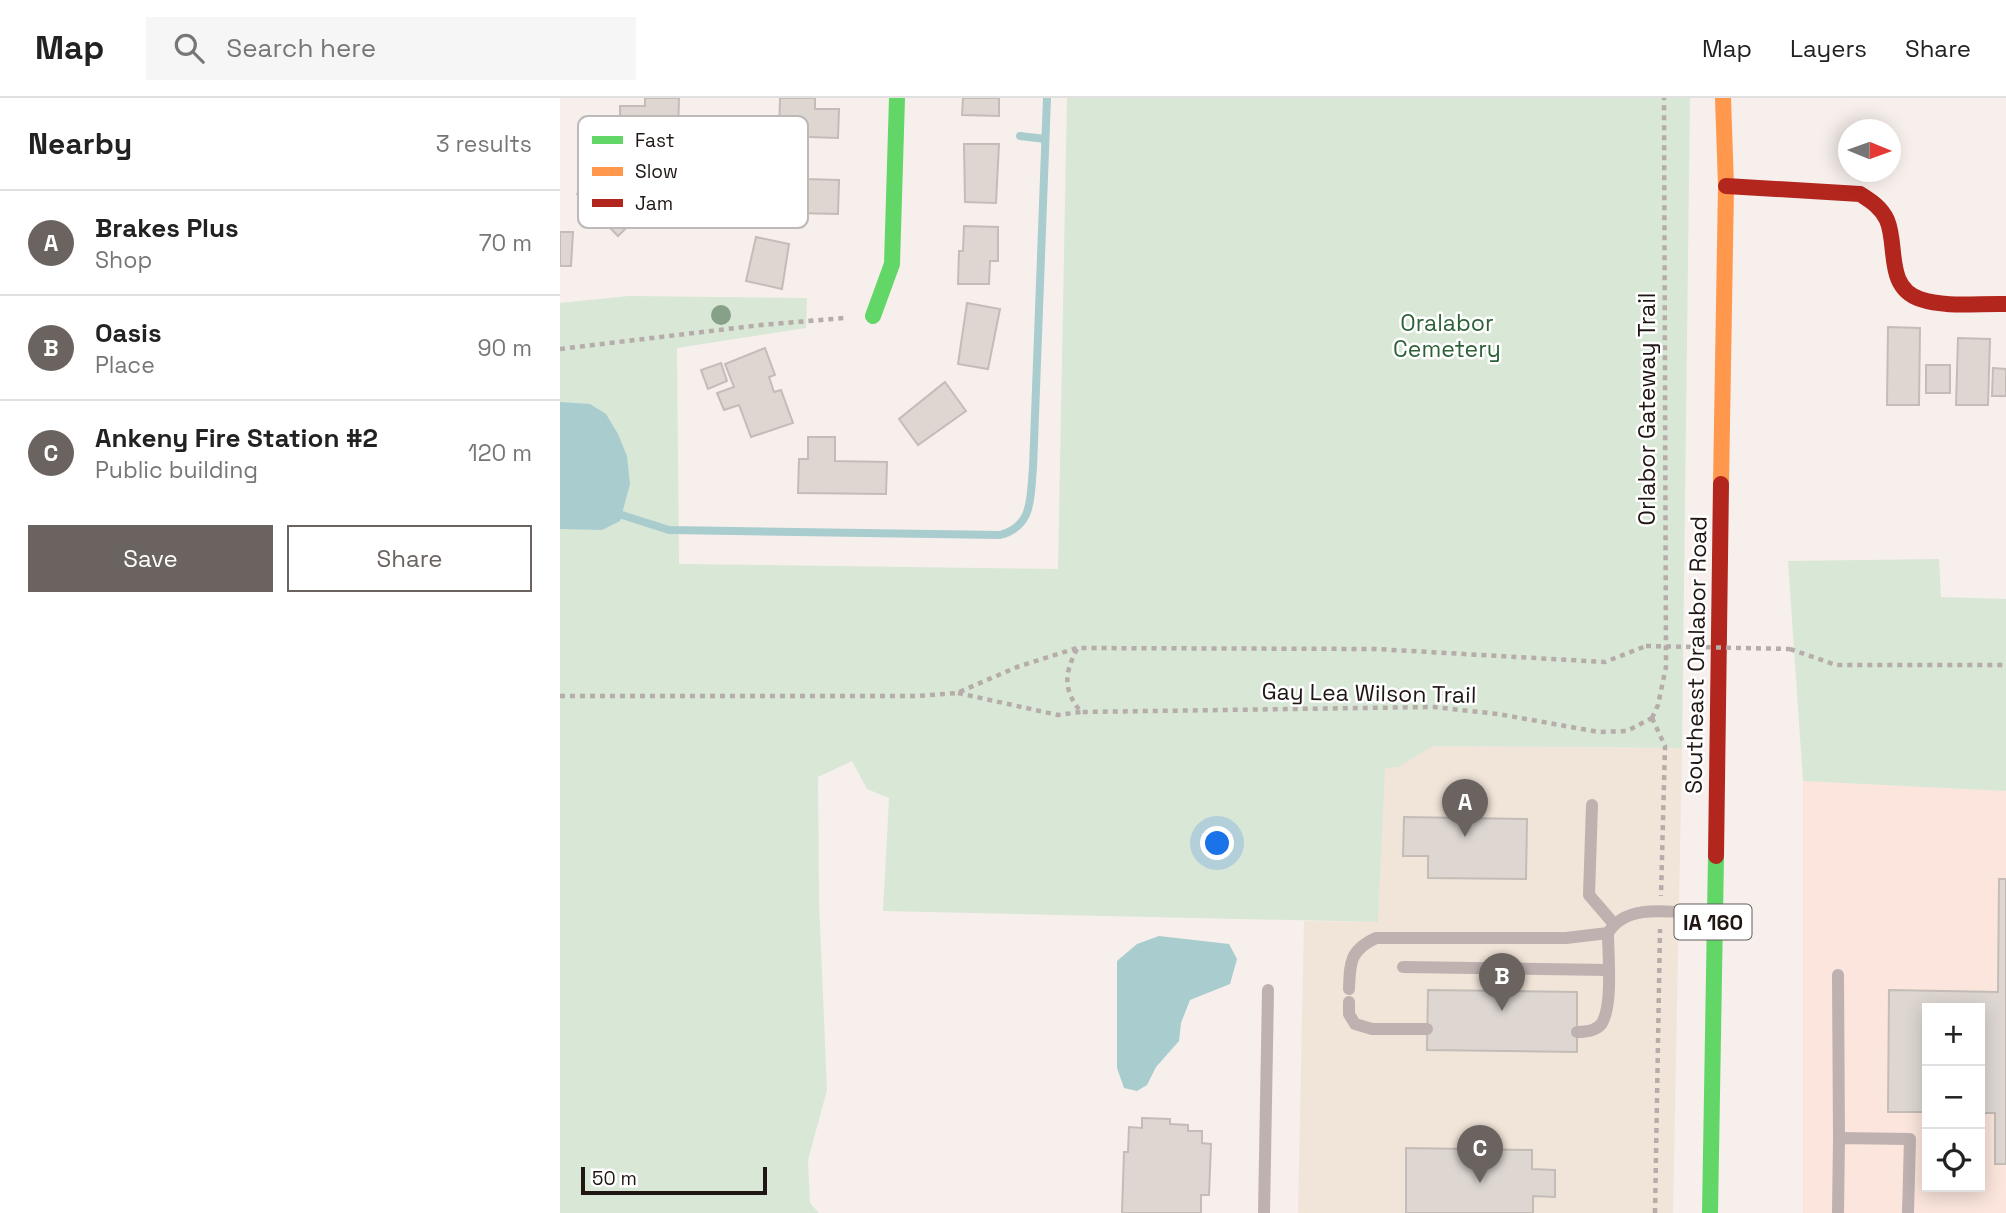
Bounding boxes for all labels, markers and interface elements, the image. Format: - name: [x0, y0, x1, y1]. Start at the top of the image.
- search box: [146, 17, 636, 80]
- text: Map: [35, 27, 104, 69]
- icon: search: [170, 29, 208, 67]
- text: Search here: [226, 31, 376, 65]
- text: Map: [1702, 33, 1752, 64]
- text: Layers: [1790, 33, 1867, 64]
- text: Share: [1905, 33, 1971, 64]
- legend: [578, 116, 808, 228]
- north arrow: [1838, 119, 1901, 182]
- text: Nearby: [28, 124, 132, 163]
- text: Fast: [635, 128, 675, 153]
- text: 3 results: [436, 129, 532, 159]
- text: Slow: [635, 159, 678, 184]
- text: Jam: [635, 191, 673, 216]
- text: Brakes Plus: [95, 211, 239, 245]
- text: A: [44, 228, 58, 258]
- text: 70 m: [479, 228, 532, 258]
- text: Shop: [95, 245, 152, 275]
- street label: Orlabor Gateway Trail: [1632, 293, 1662, 525]
- park label: Oralabor Cemetery: [1393, 308, 1501, 364]
- text: Oasis: [95, 316, 162, 350]
- text: B: [43, 333, 59, 363]
- text: 90 m: [477, 333, 532, 363]
- text: Place: [95, 350, 155, 380]
- text: Ankeny Fire Station #2: [95, 421, 378, 455]
- text: C: [44, 438, 58, 468]
- text: 120 m: [468, 438, 532, 468]
- text: Public building: [95, 455, 258, 485]
- street label: Southeast Oralabor Road: [1679, 516, 1713, 794]
- button: Save: [28, 525, 273, 592]
- button: Share: [287, 525, 532, 592]
- street label: Gay Lea Wilson Trail: [1261, 676, 1477, 710]
- pin: A: [1442, 779, 1488, 837]
- your location: [1200, 826, 1234, 860]
- road number: IA 160: [1674, 904, 1752, 940]
- pin: B: [1479, 953, 1525, 1011]
- map controls: [1922, 1003, 1985, 1192]
- button: +: [1922, 1003, 1985, 1066]
- button: −: [1922, 1066, 1985, 1129]
- pin: C: [1457, 1125, 1503, 1183]
- button: locate: [1922, 1129, 1985, 1192]
- scale bar: [581, 1164, 766, 1196]
- text: 50 m: [592, 1166, 637, 1191]

